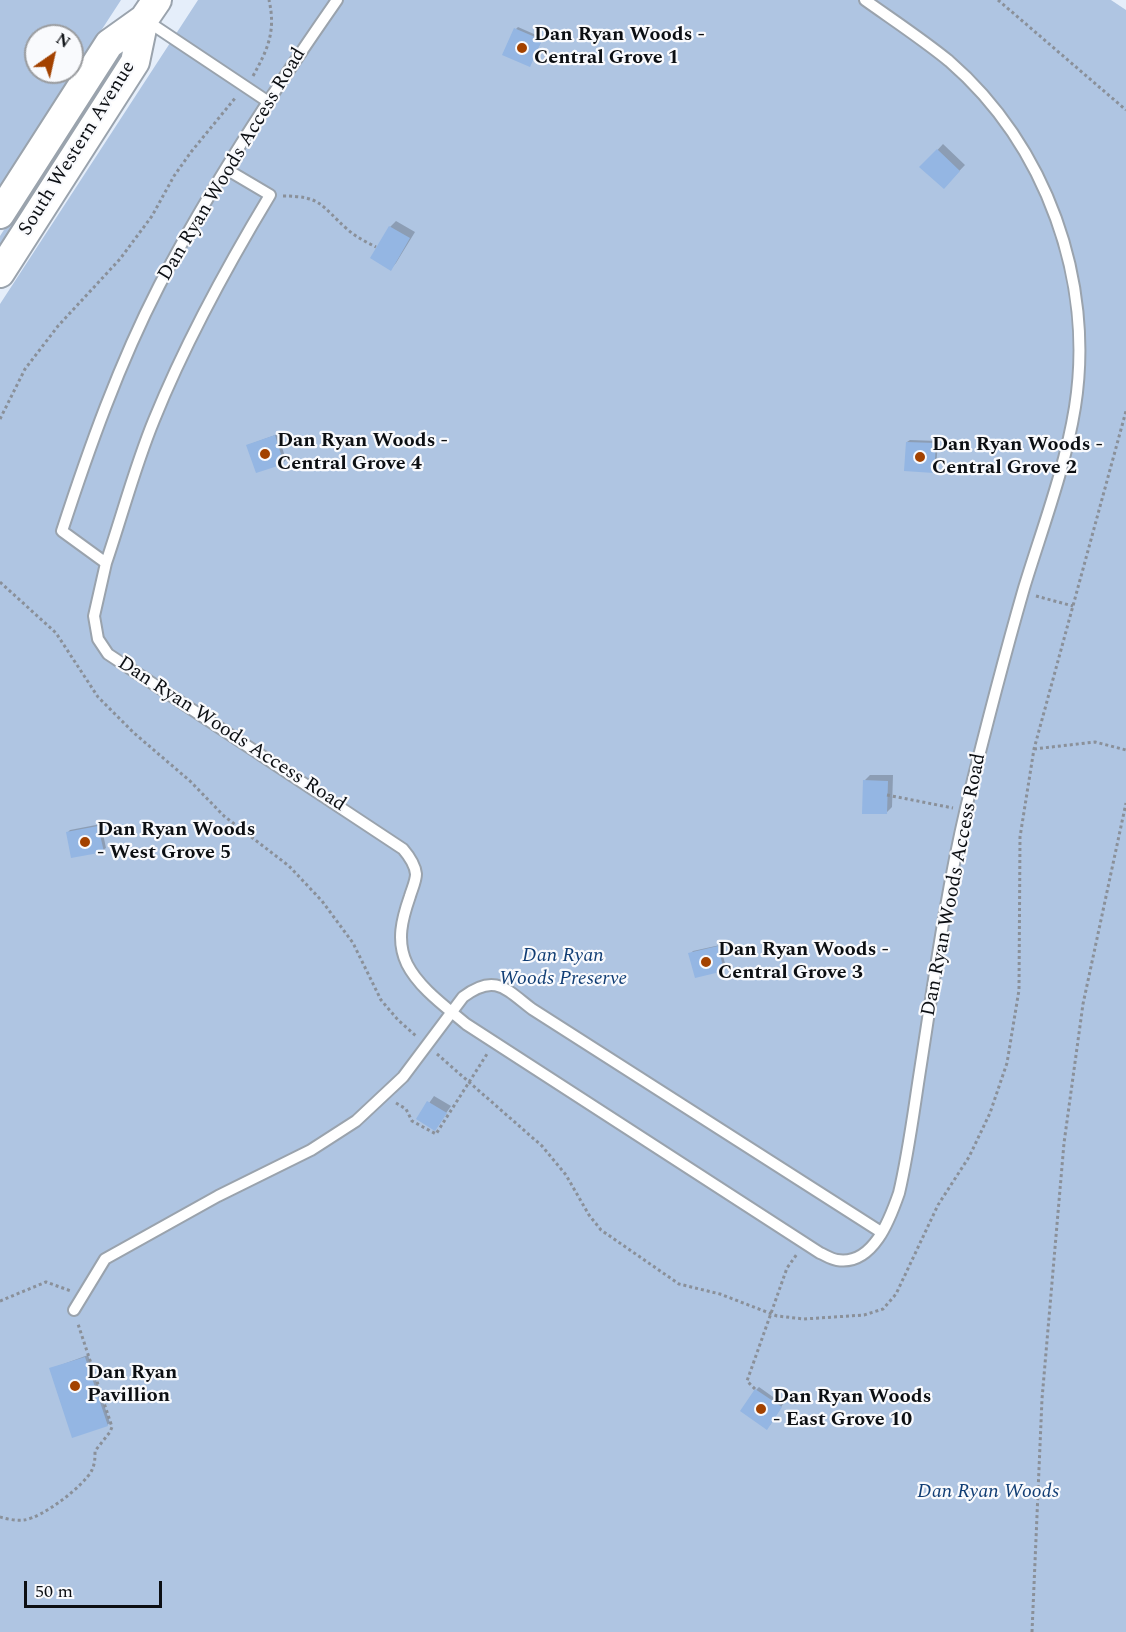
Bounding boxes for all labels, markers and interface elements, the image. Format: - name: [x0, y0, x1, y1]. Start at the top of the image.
- north arrow: [24, 24, 84, 84]
- place label: Dan Ryan Woods - Central Grove 1: [534, 24, 705, 71]
- text: N: [51, 27, 75, 54]
- marker: Dan Ryan Woods - Central Grove 1: [515, 41, 529, 55]
- street label: Dan Ryan Woods Access Road: [154, 44, 312, 286]
- street label: South Western Avenue: [14, 57, 142, 241]
- place label: Dan Ryan Woods - Central Grove 4: [277, 430, 448, 477]
- place label: Dan Ryan Woods - Central Grove 2: [932, 434, 1103, 481]
- marker: Dan Ryan Woods - Central Grove 4: [258, 447, 272, 461]
- marker: Dan Ryan Woods - Central Grove 2: [913, 450, 927, 464]
- street label: Dan Ryan Woods Access Road: [112, 652, 350, 818]
- street label: Dan Ryan Woods Access Road: [918, 751, 992, 1019]
- place label: Dan Ryan Woods - West Grove 5: [97, 819, 255, 866]
- marker: Dan Ryan Woods - West Grove 5: [78, 835, 92, 849]
- place label: Dan Ryan Woods - Central Grove 3: [718, 939, 889, 986]
- park label: Dan Ryan Woods Preserve: [499, 945, 627, 992]
- marker: Dan Ryan Woods - Central Grove 3: [699, 955, 713, 969]
- place label: Dan Ryan Pavillion: [87, 1362, 177, 1409]
- marker: Dan Ryan Pavillion: [68, 1379, 82, 1393]
- place label: Dan Ryan Woods - East Grove 10: [773, 1386, 931, 1433]
- marker: Dan Ryan Woods - East Grove 10: [754, 1402, 768, 1416]
- park label: Dan Ryan Woods: [917, 1481, 1059, 1505]
- scale bar: [27, 1569, 165, 1607]
- text: 50 m: [35, 1578, 73, 1605]

